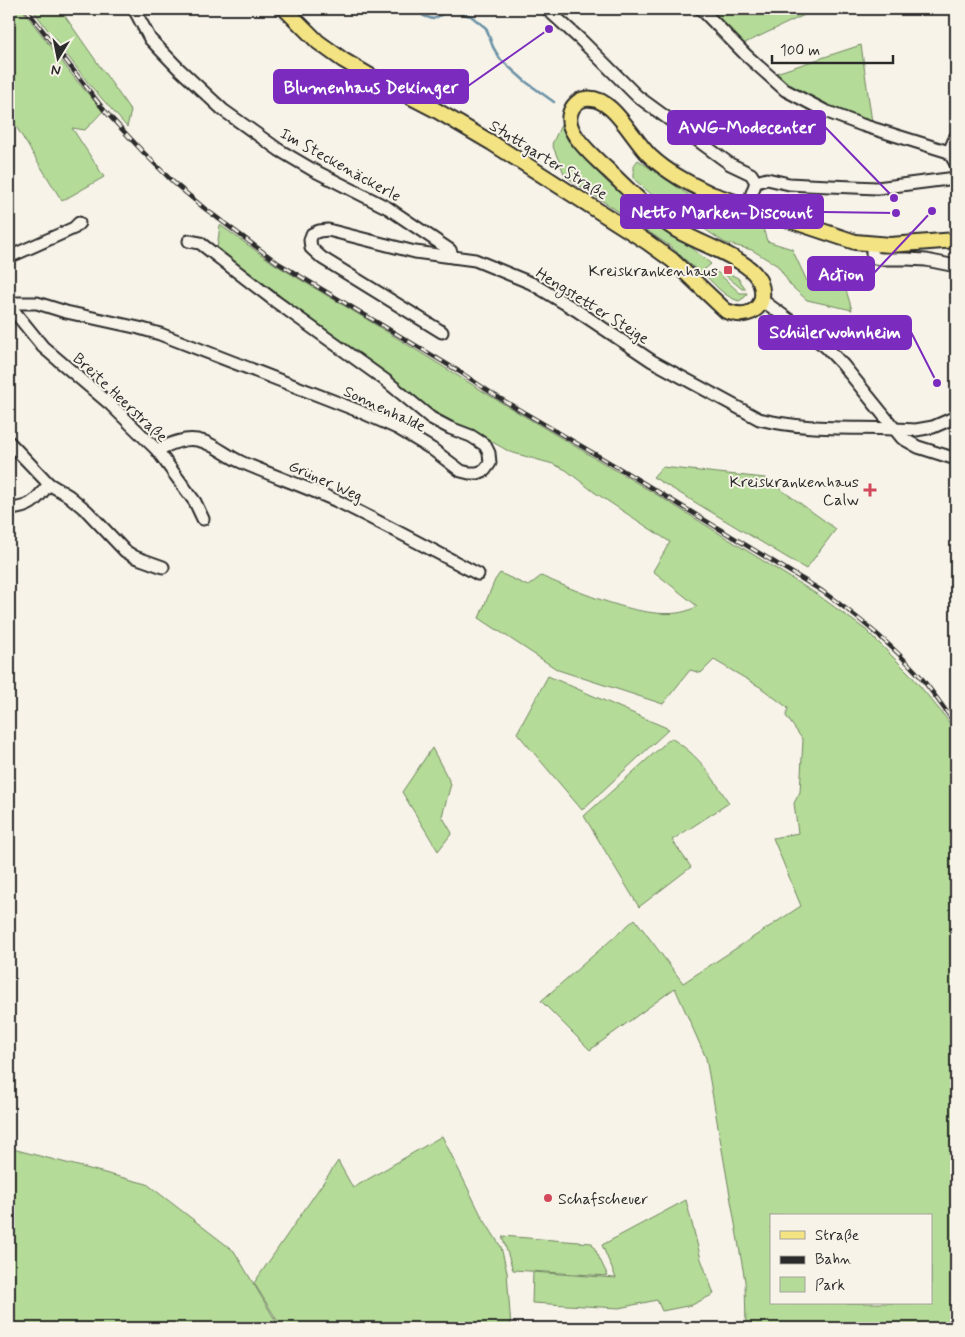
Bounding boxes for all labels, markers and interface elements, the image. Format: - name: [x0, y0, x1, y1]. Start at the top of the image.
- north arrow: [32, 32, 82, 82]
- scale bar: [772, 32, 894, 64]
- text: 100 m: [780, 41, 820, 61]
- text: N: [50, 60, 62, 79]
- callout: Blumenhaus Dekinger: [274, 70, 468, 103]
- text: Blumenhaus Dekinger: [284, 76, 459, 100]
- callout: AWG-Modecenter: [668, 111, 825, 144]
- street label: Stuttgarter Straße: [485, 115, 611, 205]
- text: AWG-Modecenter: [678, 116, 816, 140]
- street label: Im Steckenäckerle: [276, 123, 404, 207]
- callout: Netto Marken-Discount: [621, 195, 823, 228]
- text: Netto Marken-Discount: [631, 201, 813, 225]
- callout: Action: [808, 257, 874, 290]
- place label: Kreiskrankenhaus: [589, 261, 718, 282]
- street label: Hengstetter Steige: [531, 263, 653, 351]
- text: Action: [818, 263, 864, 287]
- marker: Kreiskrankenhaus: [722, 264, 734, 276]
- callout: Schülerwohnheim: [759, 316, 911, 349]
- text: Schülerwohnheim: [769, 321, 901, 345]
- street label: Breite Heerstraße: [68, 349, 172, 448]
- street label: Sonnenhalde: [340, 381, 429, 438]
- street label: Grüner Weg: [285, 456, 366, 507]
- place label: Kreiskrankenhaus Calw: [730, 472, 859, 511]
- marker: Kreiskrankenhaus Calw: [863, 483, 877, 497]
- place label: Schafscheuer: [558, 1189, 648, 1210]
- marker: Schafscheuer: [542, 1192, 554, 1204]
- legend: [770, 1214, 932, 1304]
- text: Straße: [815, 1226, 859, 1246]
- text: Bahn: [815, 1250, 852, 1270]
- text: Park: [815, 1276, 845, 1296]

